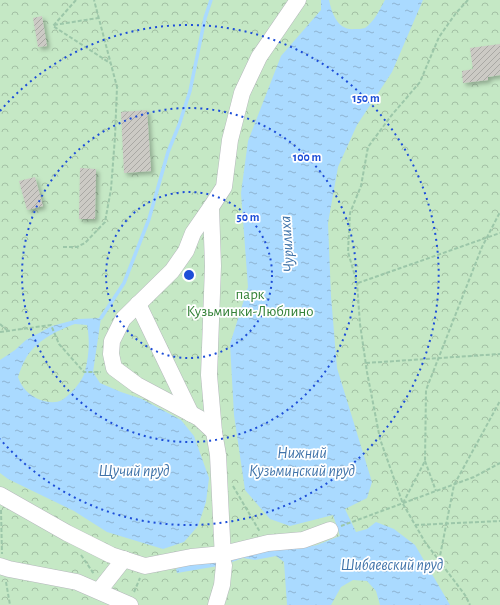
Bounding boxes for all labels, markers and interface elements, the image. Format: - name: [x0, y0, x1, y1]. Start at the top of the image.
- text: 150 m: [352, 92, 380, 104]
- text: 100 m: [293, 151, 321, 163]
- text: 50 m: [237, 211, 260, 223]
- water label: Чурилиха: [277, 215, 298, 273]
- centre of rings: [182, 268, 196, 282]
- park label: парк Кузьминки-Люблино: [186, 287, 314, 319]
- water label: Нижний Кузьминский пруд: [249, 445, 355, 480]
- water label: Щучий пруд: [98, 463, 170, 480]
- water label: Шибаевский пруд: [341, 557, 443, 574]

